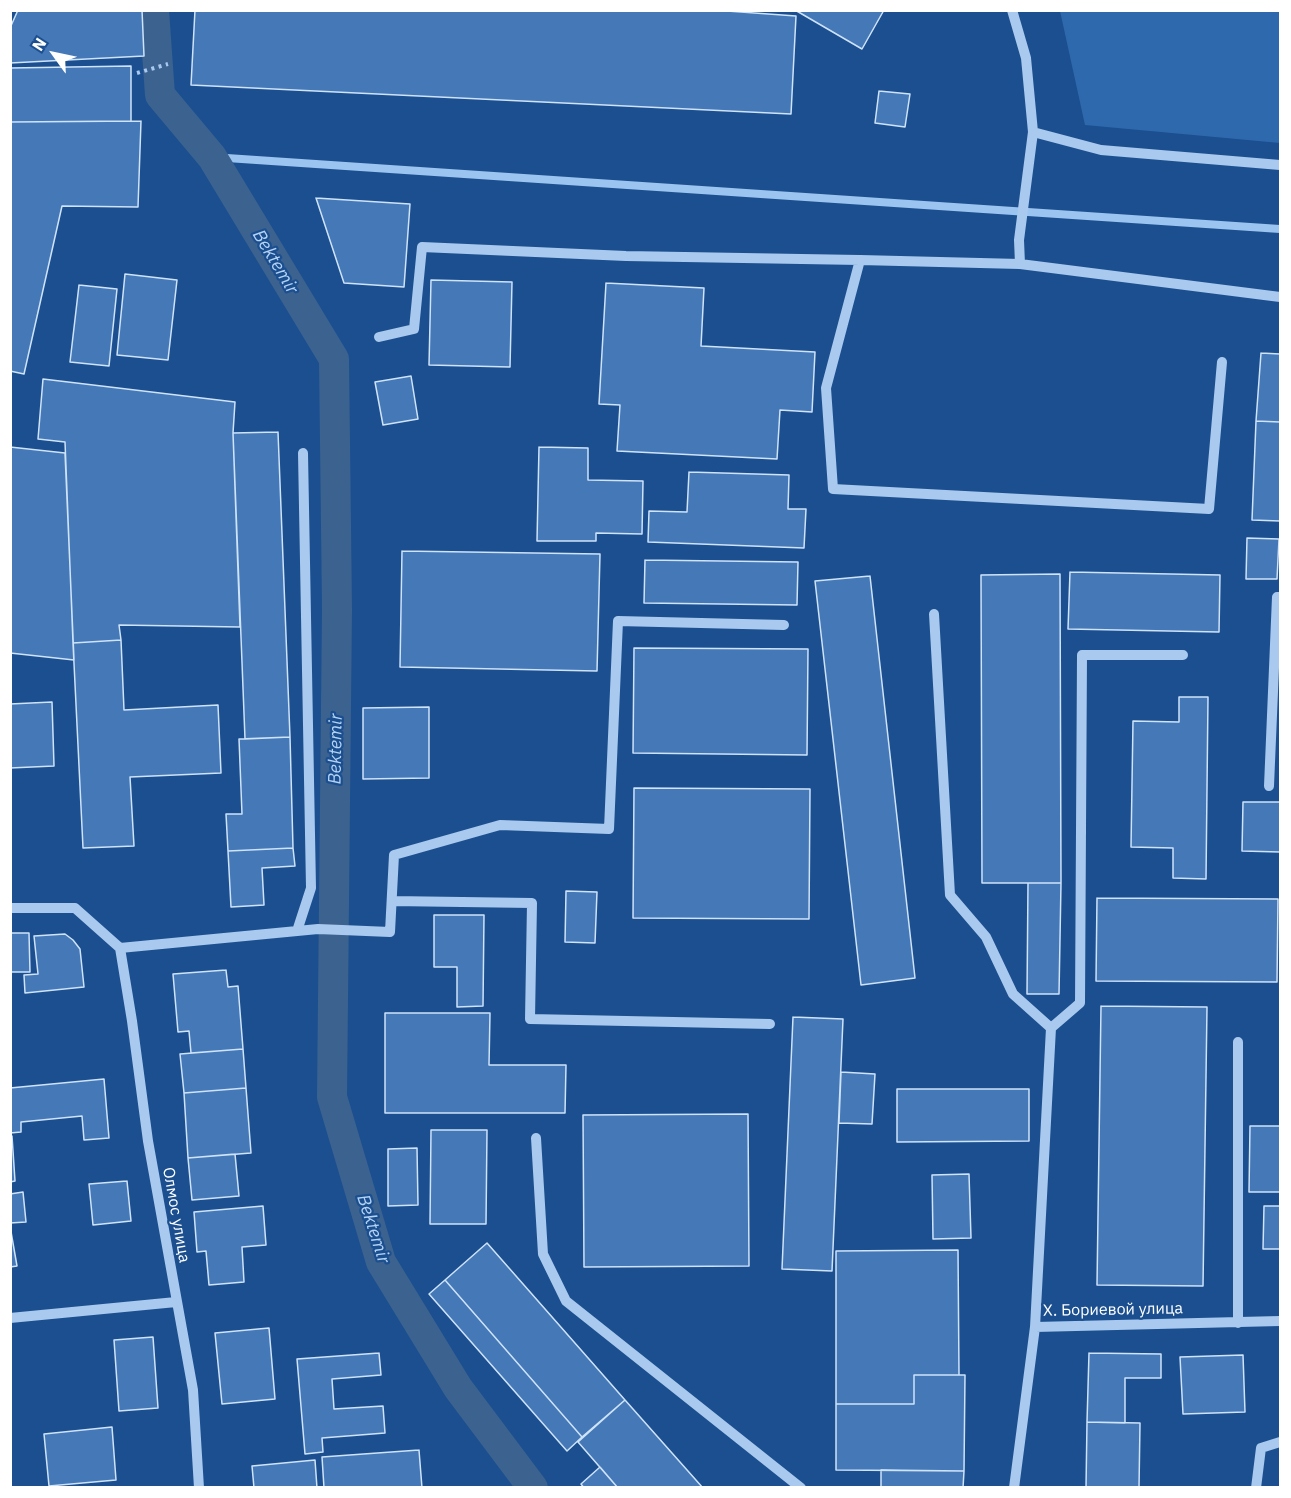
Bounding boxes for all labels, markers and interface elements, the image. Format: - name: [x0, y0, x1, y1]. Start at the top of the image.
- north arrow: [24, 24, 84, 84]
- text: N: [27, 34, 50, 55]
- water label: Bektemir: [247, 226, 303, 298]
- water label: Bektemir: [325, 713, 347, 785]
- street label: Олмос улица: [158, 1166, 194, 1264]
- water label: Bektemir: [352, 1192, 394, 1266]
- street label: Х. Бориевой улица: [1043, 1299, 1183, 1321]

